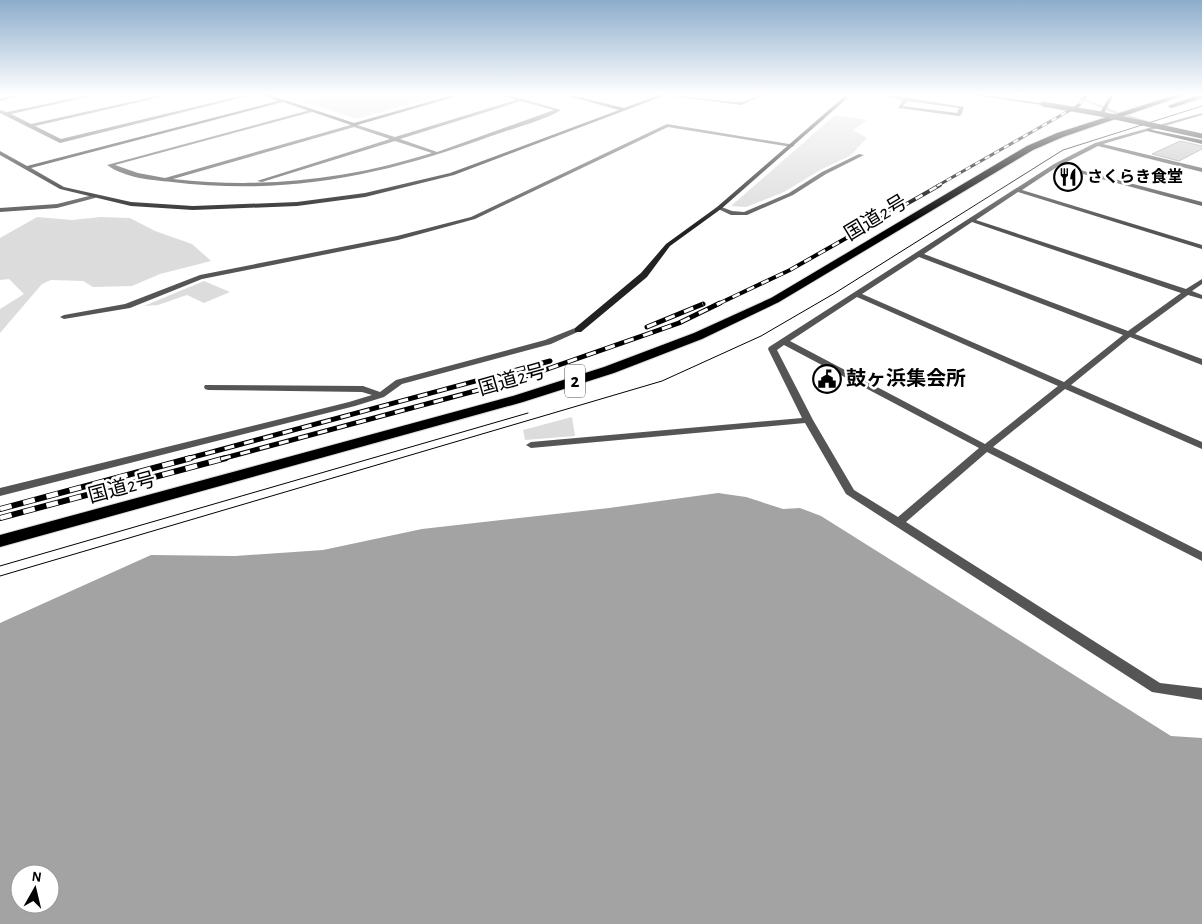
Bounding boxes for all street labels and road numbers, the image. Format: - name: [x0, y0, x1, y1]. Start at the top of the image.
- street label: 国道2号: [841, 191, 911, 244]
- street label: 国道2号: [476, 360, 548, 399]
- road number: 2: [565, 364, 585, 398]
- street label: 国道2号: [86, 468, 158, 507]

